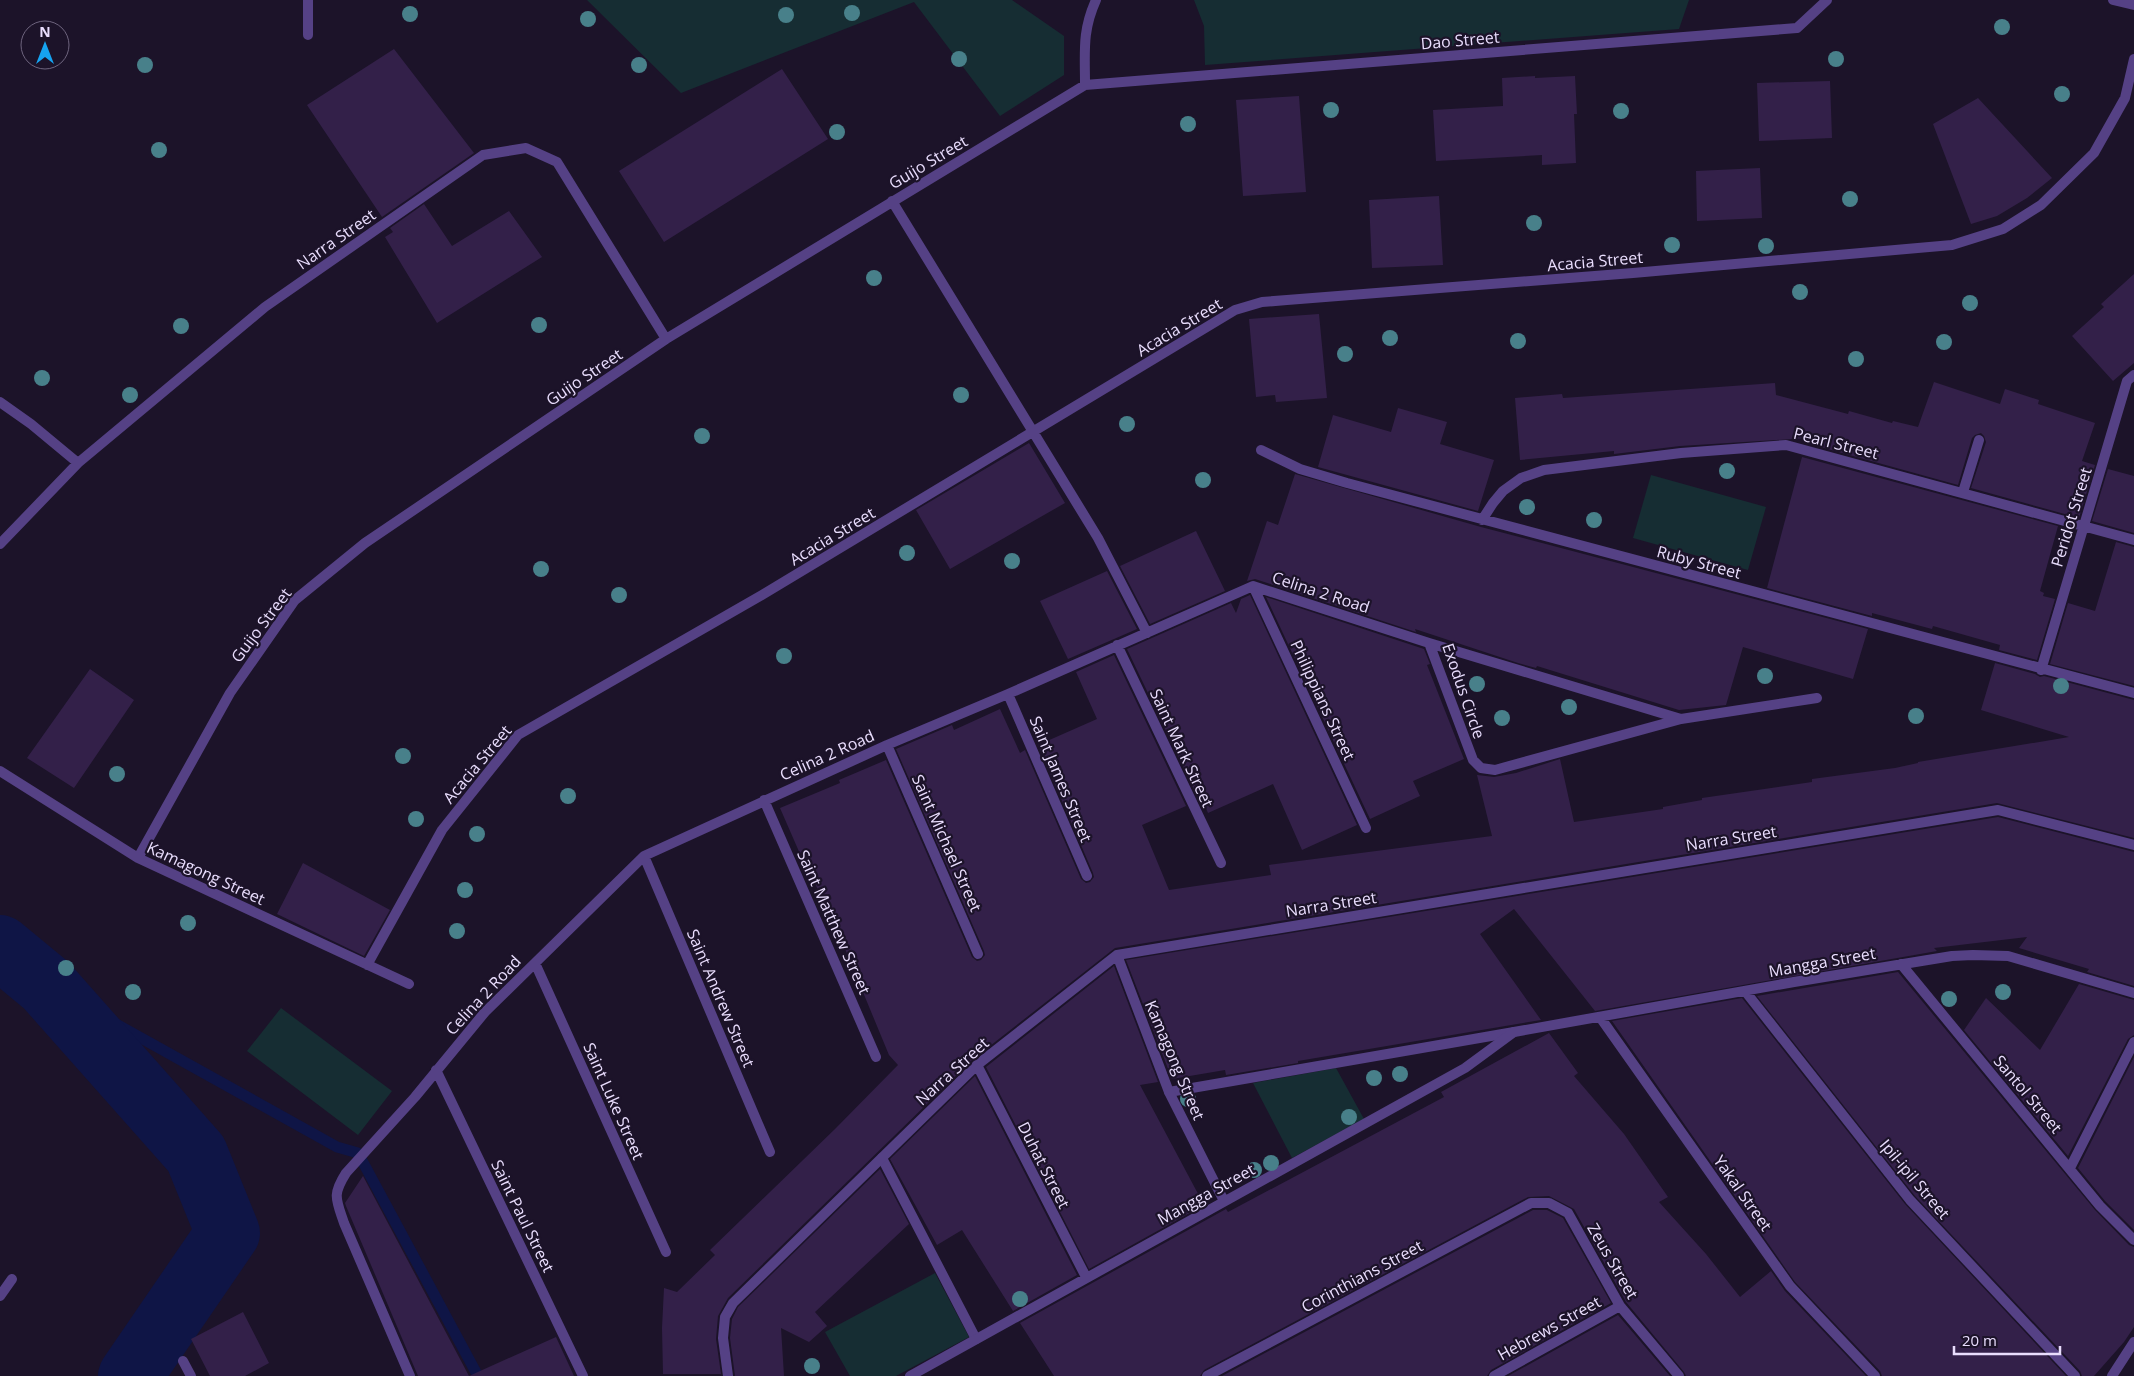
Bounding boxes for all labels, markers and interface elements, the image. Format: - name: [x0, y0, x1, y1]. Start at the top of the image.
- north arrow: [20, 20, 70, 70]
- text: N: [39, 22, 51, 41]
- street label: Dao Street: [1420, 26, 1501, 54]
- street label: Guijo Street: [885, 130, 972, 194]
- street label: Narra Street: [292, 204, 380, 274]
- street label: Acacia Street: [1546, 246, 1644, 276]
- street label: Acacia Street: [1132, 293, 1226, 361]
- street label: Guijo Street: [541, 343, 627, 411]
- street label: Pearl Street: [1791, 422, 1881, 464]
- street label: Peridot Street: [2045, 464, 2097, 570]
- street label: Acacia Street: [785, 502, 879, 570]
- street label: Ruby Street: [1654, 540, 1744, 584]
- street label: Celina 2 Road: [1269, 566, 1373, 618]
- street label: Guijo Street: [226, 583, 296, 667]
- street label: Philippians Street: [1285, 636, 1361, 764]
- street label: Exodus Circle: [1437, 640, 1491, 742]
- street label: Saint Mark Street: [1145, 685, 1219, 811]
- street label: Saint James Street: [1025, 713, 1098, 846]
- street label: Acacia Street: [438, 720, 517, 808]
- street label: Celina 2 Road: [776, 724, 878, 786]
- street label: Saint Michael Street: [907, 771, 987, 915]
- street label: Narra Street: [1684, 820, 1778, 856]
- street label: Kamagong Street: [143, 836, 269, 910]
- street label: Saint Matthew Street: [792, 846, 876, 998]
- street label: Narra Street: [1284, 886, 1378, 922]
- street label: Saint Andrew Street: [682, 926, 760, 1071]
- street label: Mangga Street: [1767, 942, 1877, 982]
- street label: Celina 2 Road: [440, 950, 526, 1040]
- street label: Kamagong Street: [1140, 997, 1210, 1124]
- street label: Narra Street: [911, 1032, 994, 1110]
- street label: Saint Luke Street: [578, 1039, 650, 1163]
- street label: Santol Street: [1989, 1050, 2067, 1138]
- street label: Duhat Street: [1013, 1118, 1075, 1212]
- street label: Ipil-ipil Street: [1875, 1134, 1955, 1224]
- street label: Yakal Street: [1709, 1151, 1777, 1236]
- street label: Saint Paul Street: [486, 1156, 560, 1276]
- street label: Mangga Street: [1153, 1158, 1259, 1230]
- street label: Zeus Street: [1582, 1219, 1644, 1303]
- street label: Corinthians Street: [1297, 1235, 1427, 1317]
- street label: Hebrews Street: [1493, 1290, 1605, 1365]
- scale bar: [1954, 1324, 2060, 1356]
- text: 20 m: [1962, 1330, 1997, 1350]

